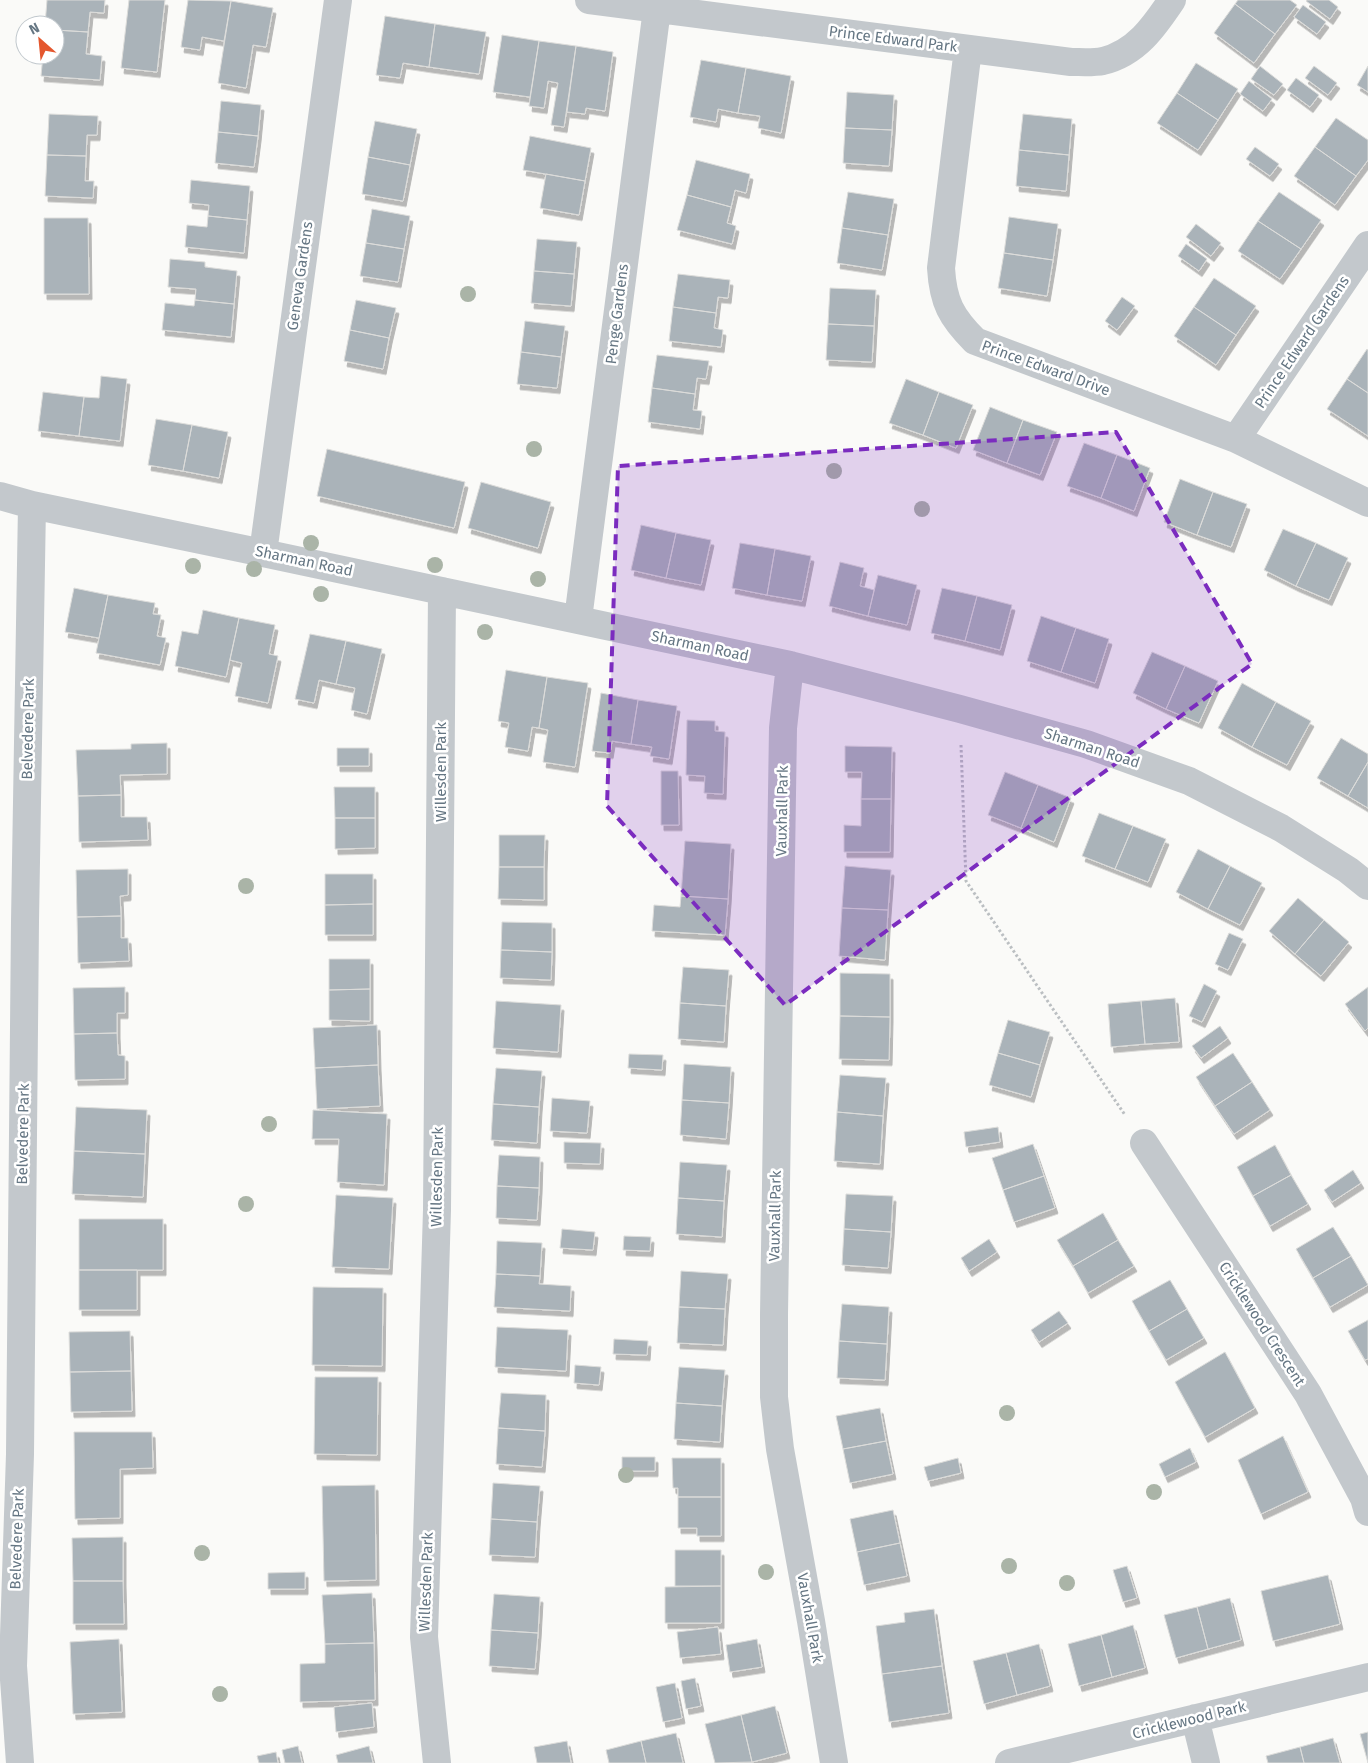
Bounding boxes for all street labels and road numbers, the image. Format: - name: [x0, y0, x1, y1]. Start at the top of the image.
- street label: Prince Edward Park: [828, 22, 959, 56]
- street label: Geneva Gardens: [283, 220, 317, 332]
- street label: Penge Gardens: [602, 263, 632, 365]
- street label: Prince Edward Gardens: [1251, 272, 1353, 412]
- street label: Prince Edward Drive: [979, 336, 1113, 400]
- street label: Sharman Road: [254, 542, 354, 580]
- street label: Sharman Road: [650, 627, 750, 665]
- street label: Belvedere Park: [18, 678, 38, 780]
- street label: Willesden Park: [432, 722, 450, 822]
- street label: Sharman Road: [1042, 724, 1142, 772]
- street label: Vauxhall Park: [772, 765, 792, 857]
- street label: Belvedere Park: [13, 1083, 33, 1185]
- street label: Willesden Park: [427, 1127, 447, 1227]
- street label: Vauxhall Park: [765, 1170, 785, 1262]
- street label: Cricklewood Crescent: [1215, 1258, 1309, 1390]
- street label: Belvedere Park: [6, 1488, 28, 1590]
- street label: Willesden Park: [415, 1531, 437, 1632]
- street label: Vauxhall Park: [793, 1572, 827, 1665]
- street label: Cricklewood Park: [1130, 1697, 1248, 1743]

